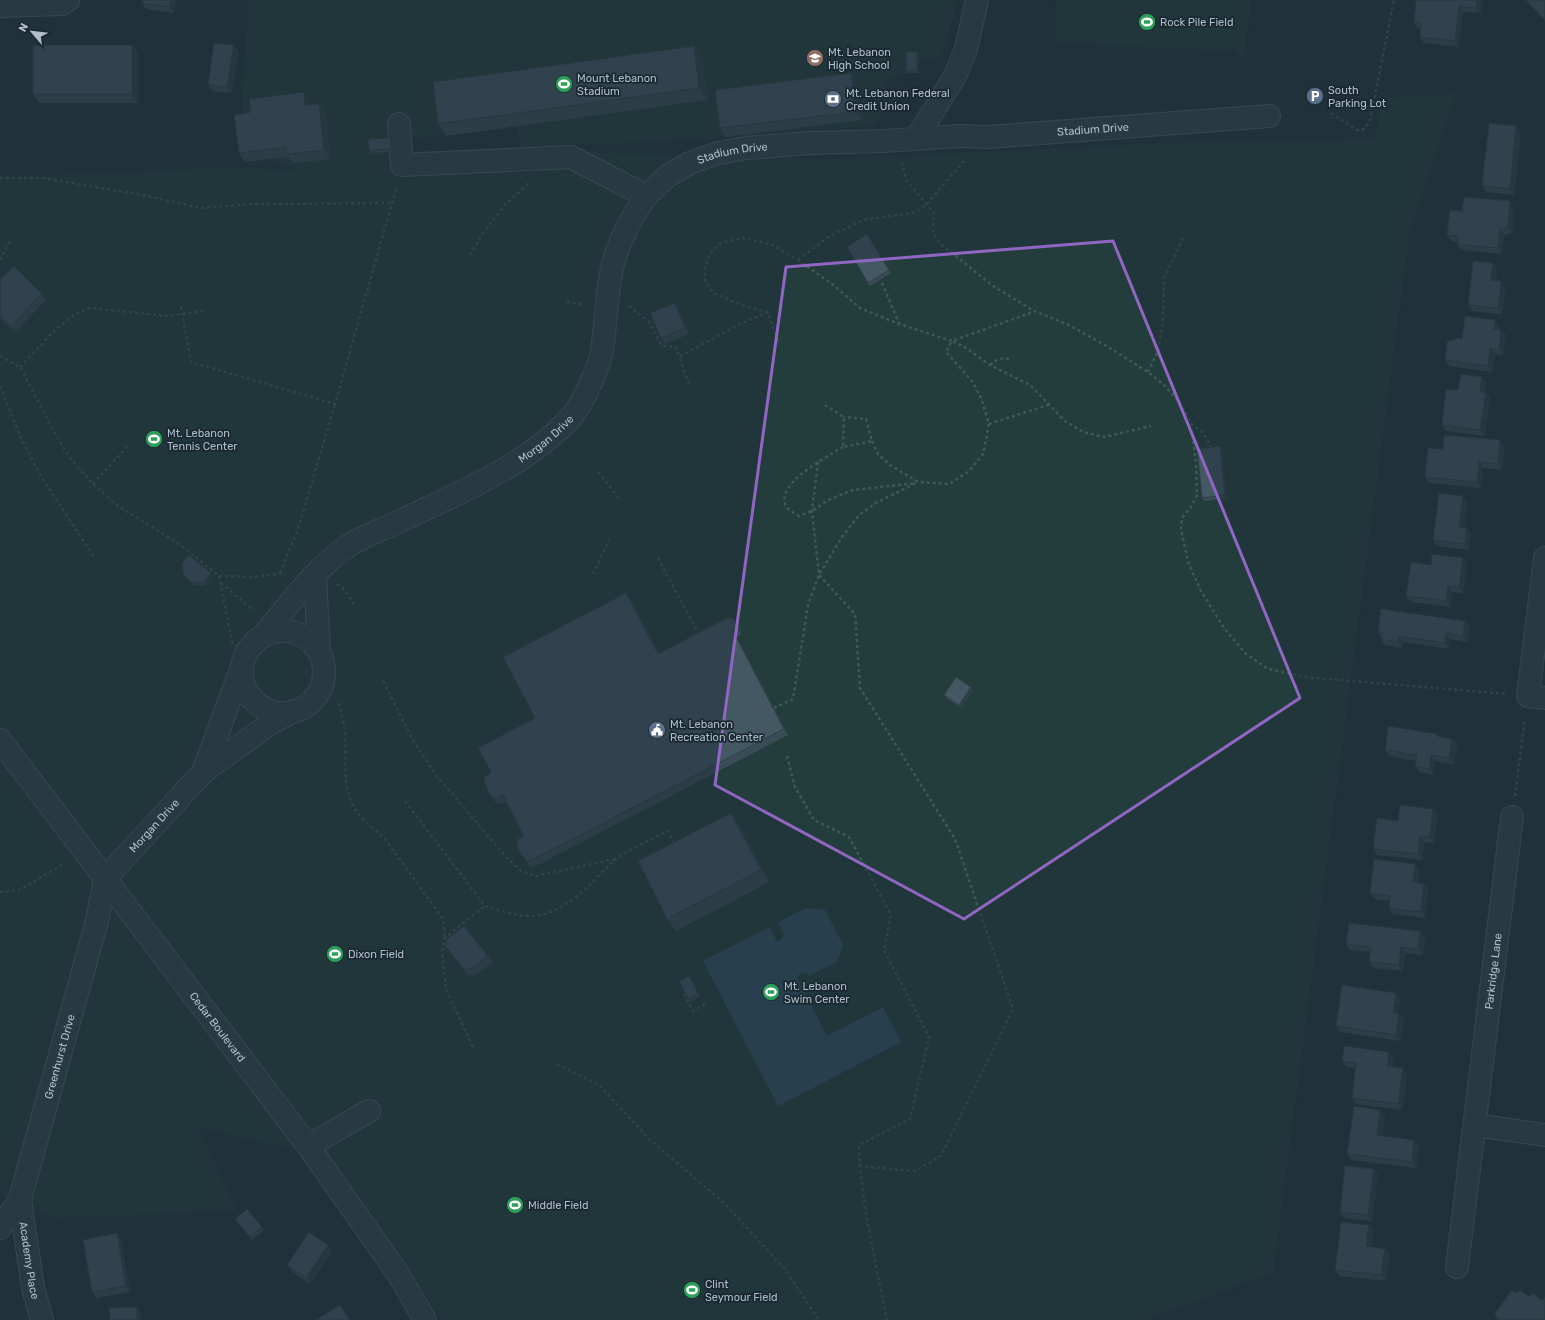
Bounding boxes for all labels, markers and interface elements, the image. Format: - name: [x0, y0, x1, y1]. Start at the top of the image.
- north arrow: [12, 12, 52, 52]
- sports icon: Rock Pile Field: [1137, 12, 1157, 32]
- place label: Rock Pile Field: [1160, 16, 1234, 29]
- text: N: [16, 21, 31, 34]
- place label: Mt. Lebanon High School: [828, 46, 891, 72]
- school or university icon: Mt. Lebanon High School: [805, 48, 825, 68]
- place label: Mount Lebanon Stadium: [577, 72, 657, 98]
- sports icon: Mount Lebanon Stadium: [554, 74, 574, 94]
- place label: South Parking Lot: [1328, 84, 1387, 110]
- parking icon: South Parking Lot: [1305, 86, 1325, 106]
- place label: Mt. Lebanon Federal Credit Union: [846, 87, 950, 113]
- bank icon: Mt. Lebanon Federal Credit Union: [823, 89, 843, 109]
- street label: Stadium Drive: [1057, 120, 1129, 138]
- street label: Stadium Drive: [695, 140, 768, 166]
- street label: Morgan Drive: [516, 412, 576, 465]
- place label: Mt. Lebanon Tennis Center: [167, 427, 238, 453]
- sports icon: Mt. Lebanon Tennis Center: [144, 429, 164, 449]
- place label: Mt. Lebanon Recreation Center: [670, 718, 764, 744]
- public building icon: Mt. Lebanon Recreation Center: [647, 720, 667, 740]
- street label: Morgan Drive: [126, 796, 182, 855]
- street label: Parkridge Lane: [1482, 932, 1504, 1010]
- sports icon: Dixon Field: [325, 944, 345, 964]
- place label: Dixon Field: [348, 948, 404, 961]
- place label: Mt. Lebanon Swim Center: [784, 980, 850, 1006]
- sports icon: Mt. Lebanon Swim Center: [761, 982, 781, 1002]
- street label: Cedar Boulevard: [187, 989, 248, 1064]
- street label: Greenhurst Drive: [42, 1013, 77, 1100]
- sports icon: Middle Field: [505, 1195, 525, 1215]
- place label: Middle Field: [528, 1199, 588, 1212]
- street label: Academy Place: [17, 1221, 42, 1301]
- place label: Clint Seymour Field: [705, 1278, 778, 1304]
- sports icon: Clint Seymour Field: [682, 1280, 702, 1300]

